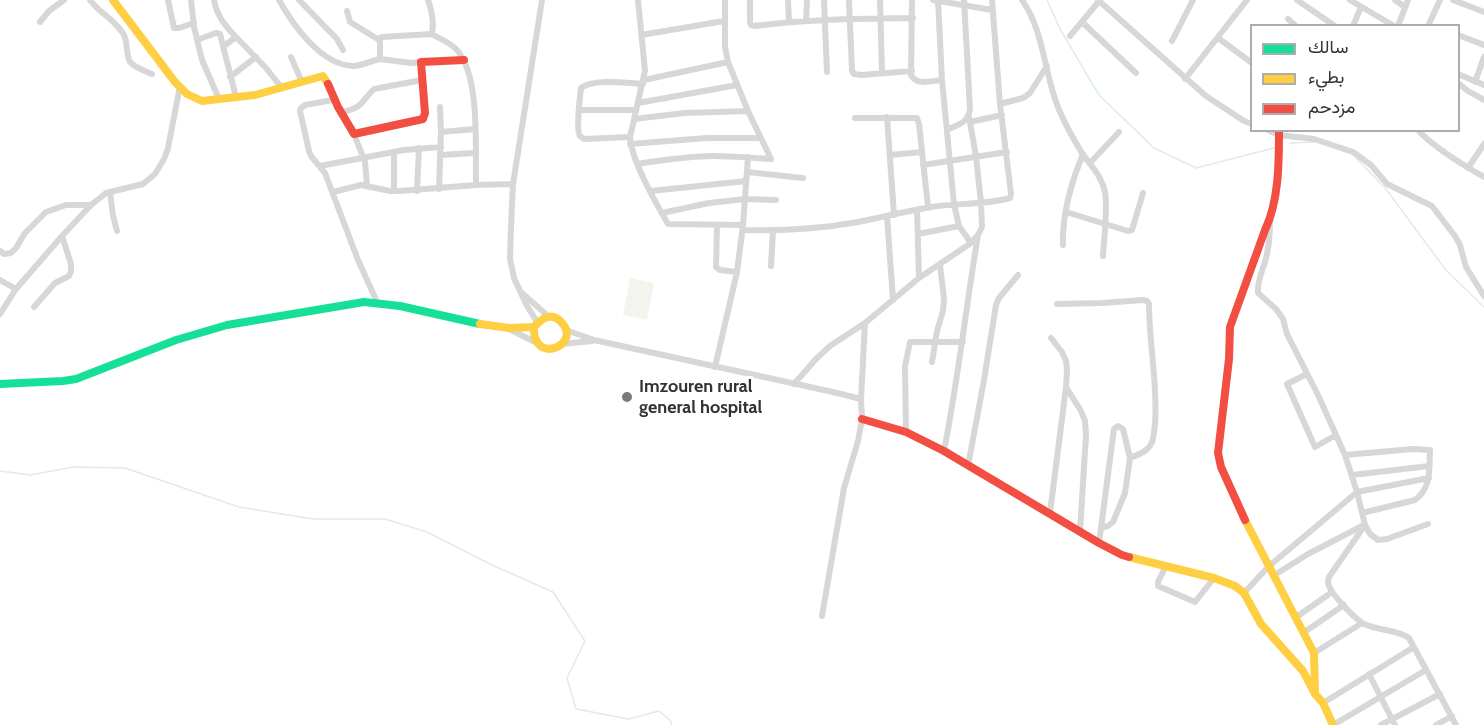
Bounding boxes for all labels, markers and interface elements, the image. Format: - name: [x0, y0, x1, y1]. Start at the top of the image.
- legend: [1250, 24, 1460, 132]
- text: سالك: [1308, 36, 1348, 58]
- text: بطيء: [1308, 66, 1344, 88]
- text: مزدحم: [1308, 96, 1355, 118]
- place label: Imzouren rural general hospital: [639, 376, 762, 418]
- marker: Imzouren rural general hospital: [620, 390, 634, 404]

